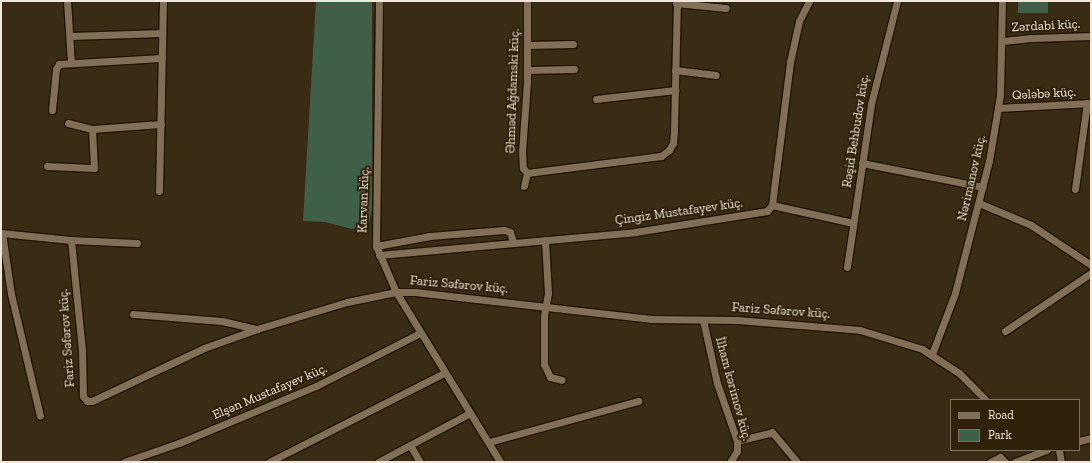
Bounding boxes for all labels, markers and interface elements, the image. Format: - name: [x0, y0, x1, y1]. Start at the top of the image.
- street label: Zərdabi küç.: [1011, 16, 1081, 36]
- street label: Əhməd Ağdamski küç.: [503, 28, 523, 154]
- street label: Rəşid Behbudov küç.: [839, 73, 873, 189]
- street label: Qələbə küç.: [1012, 85, 1076, 103]
- street label: Nərimanov küç.: [954, 133, 990, 223]
- street label: Karvan küç.: [355, 167, 373, 233]
- street label: Çingiz Mustafayev küç.: [614, 195, 744, 229]
- street label: Fariz Səfərov küç.: [409, 273, 509, 297]
- street label: Fariz Səfərov küç.: [56, 288, 78, 388]
- street label: Fariz Səfərov küç.: [731, 300, 831, 322]
- street label: İlham kərimov küç.: [712, 335, 754, 443]
- street label: Elşən Mustafayev küç.: [210, 361, 330, 423]
- legend: [950, 399, 1080, 451]
- text: Road: [988, 408, 1014, 422]
- text: Park: [988, 428, 1012, 442]

